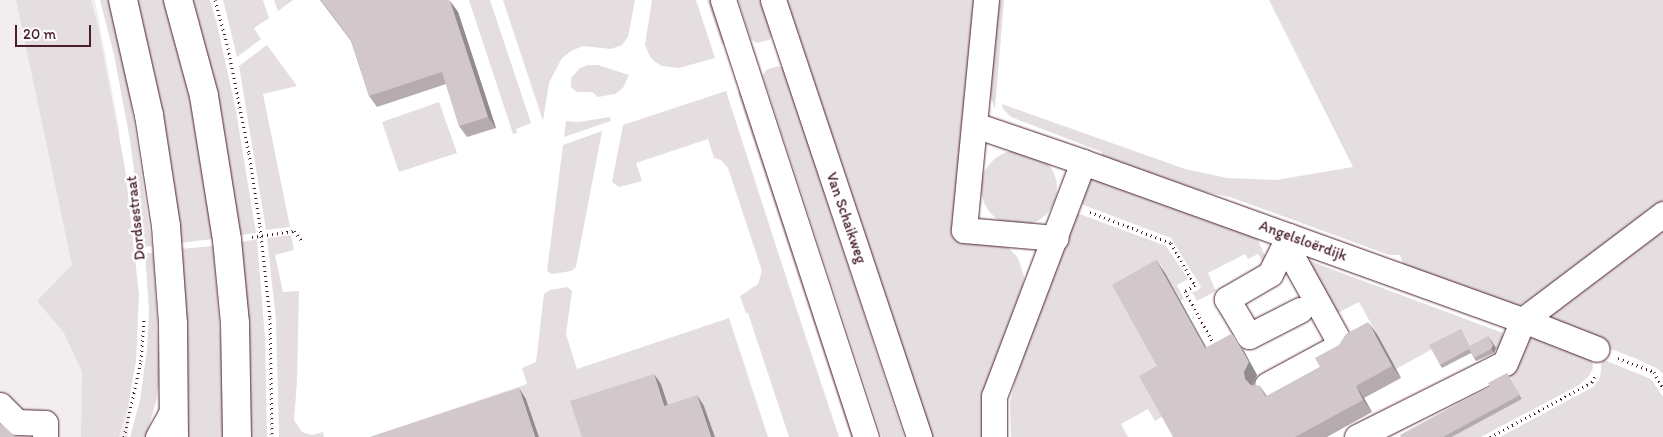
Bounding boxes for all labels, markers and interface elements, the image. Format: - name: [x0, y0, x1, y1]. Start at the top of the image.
- scale bar: [18, 15, 94, 47]
- text: 20 m: [23, 25, 56, 43]
- street label: Van Schaikweg: [822, 170, 870, 266]
- street label: Dordsestraat: [123, 175, 149, 261]
- street label: Angelsloërdijk: [1257, 217, 1349, 265]

